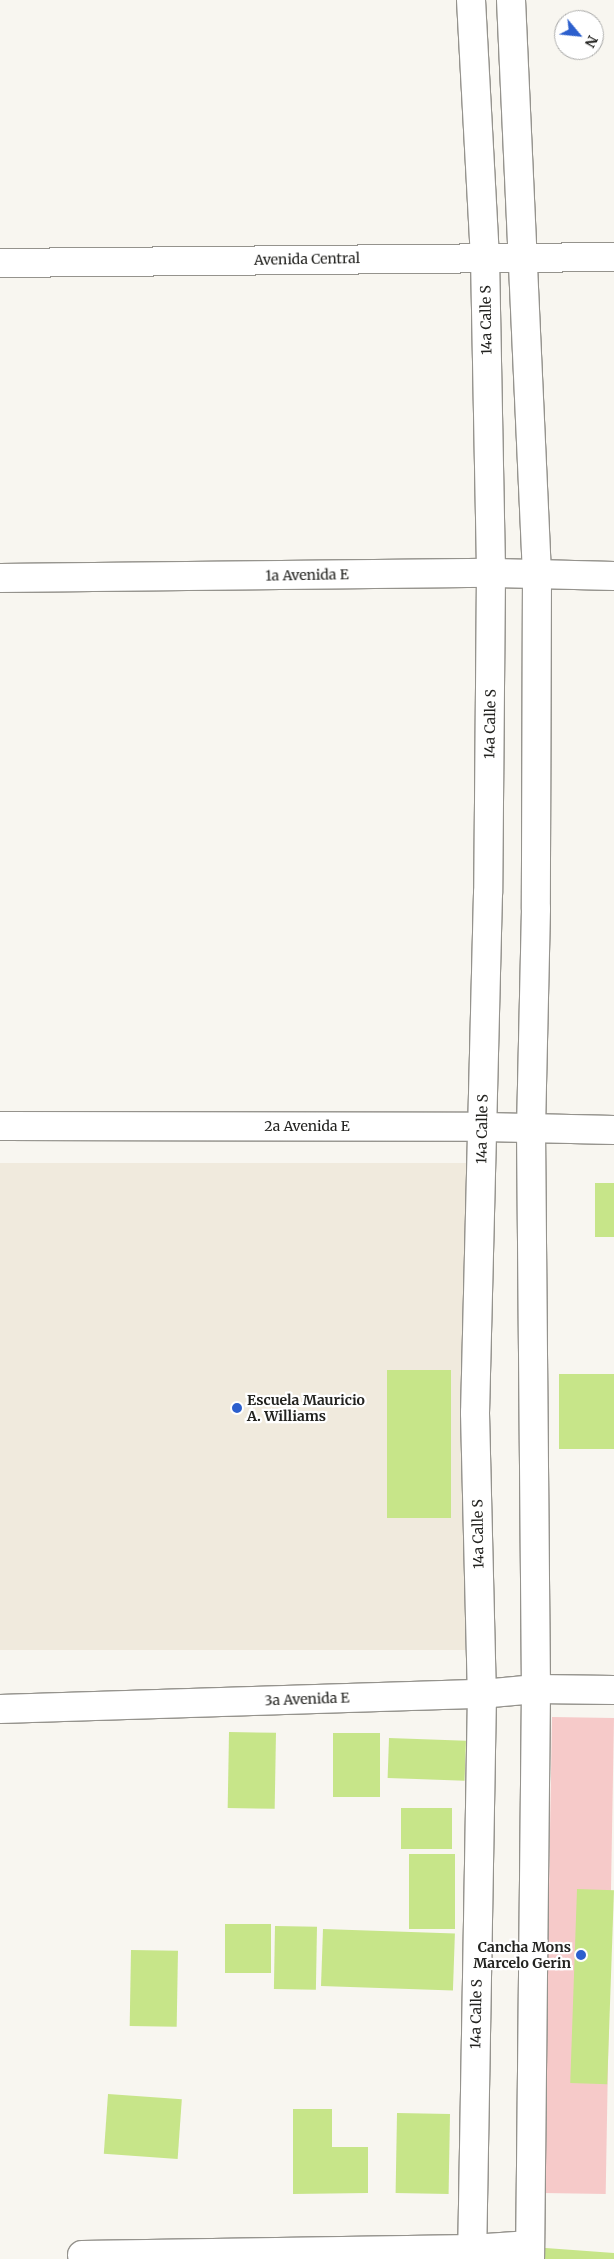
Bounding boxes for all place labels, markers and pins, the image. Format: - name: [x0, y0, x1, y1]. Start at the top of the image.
- place label: Escuela Mauricio A. Williams: [247, 1392, 365, 1424]
- marker: Escuela Mauricio A. Williams: [231, 1402, 243, 1414]
- place label: Cancha Mons Marcelo Gerin: [473, 1939, 571, 1971]
- marker: Cancha Mons Marcelo Gerin: [575, 1949, 587, 1961]

